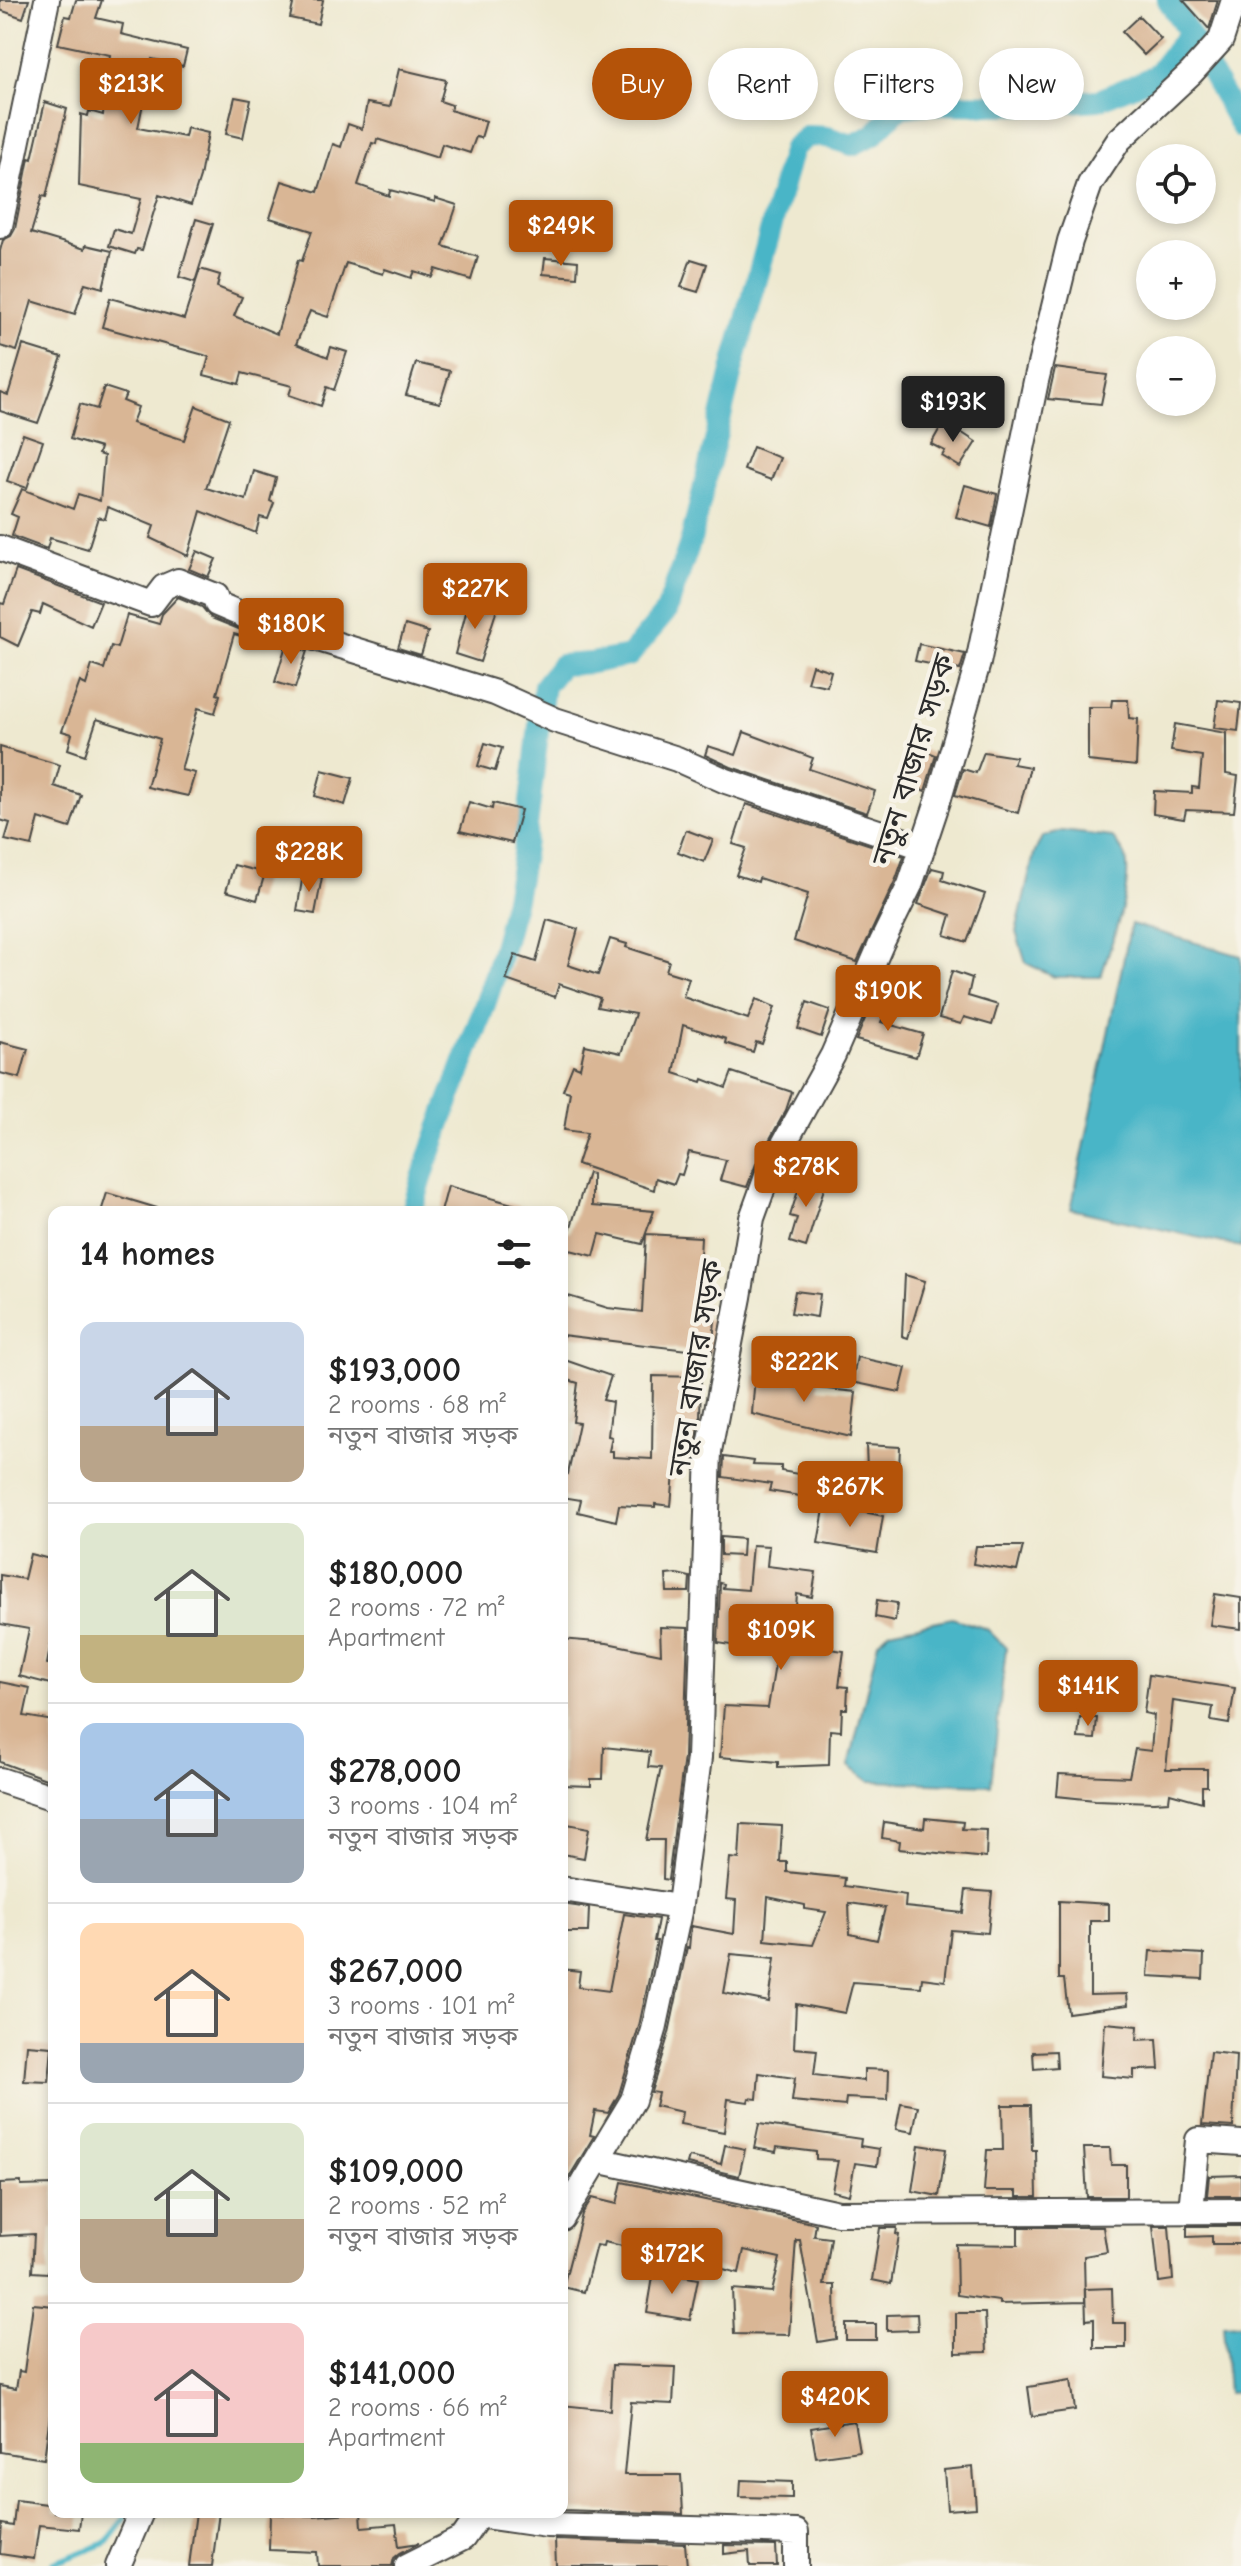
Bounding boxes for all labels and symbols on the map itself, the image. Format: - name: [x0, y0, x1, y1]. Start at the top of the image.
- pin: $213K: [75, 58, 187, 126]
- pin: $249K: [505, 200, 617, 268]
- pin: $193K: [897, 376, 1009, 444]
- pin: $227K: [419, 563, 531, 631]
- pin: $180K: [235, 598, 347, 666]
- street label: নতুন বাজার সড়ক: [865, 649, 963, 871]
- pin: $228K: [253, 826, 365, 894]
- pin: $190K: [832, 965, 944, 1033]
- pin: $278K: [750, 1141, 862, 1209]
- street label: নতুন বাজার সড়ক: [661, 1256, 731, 1480]
- pin: $222K: [748, 1336, 860, 1404]
- pin: $267K: [794, 1461, 906, 1529]
- pin: $109K: [725, 1604, 837, 1672]
- pin: $141K: [1032, 1660, 1144, 1728]
- pin: $172K: [616, 2228, 728, 2296]
- pin: $420K: [779, 2371, 891, 2439]

